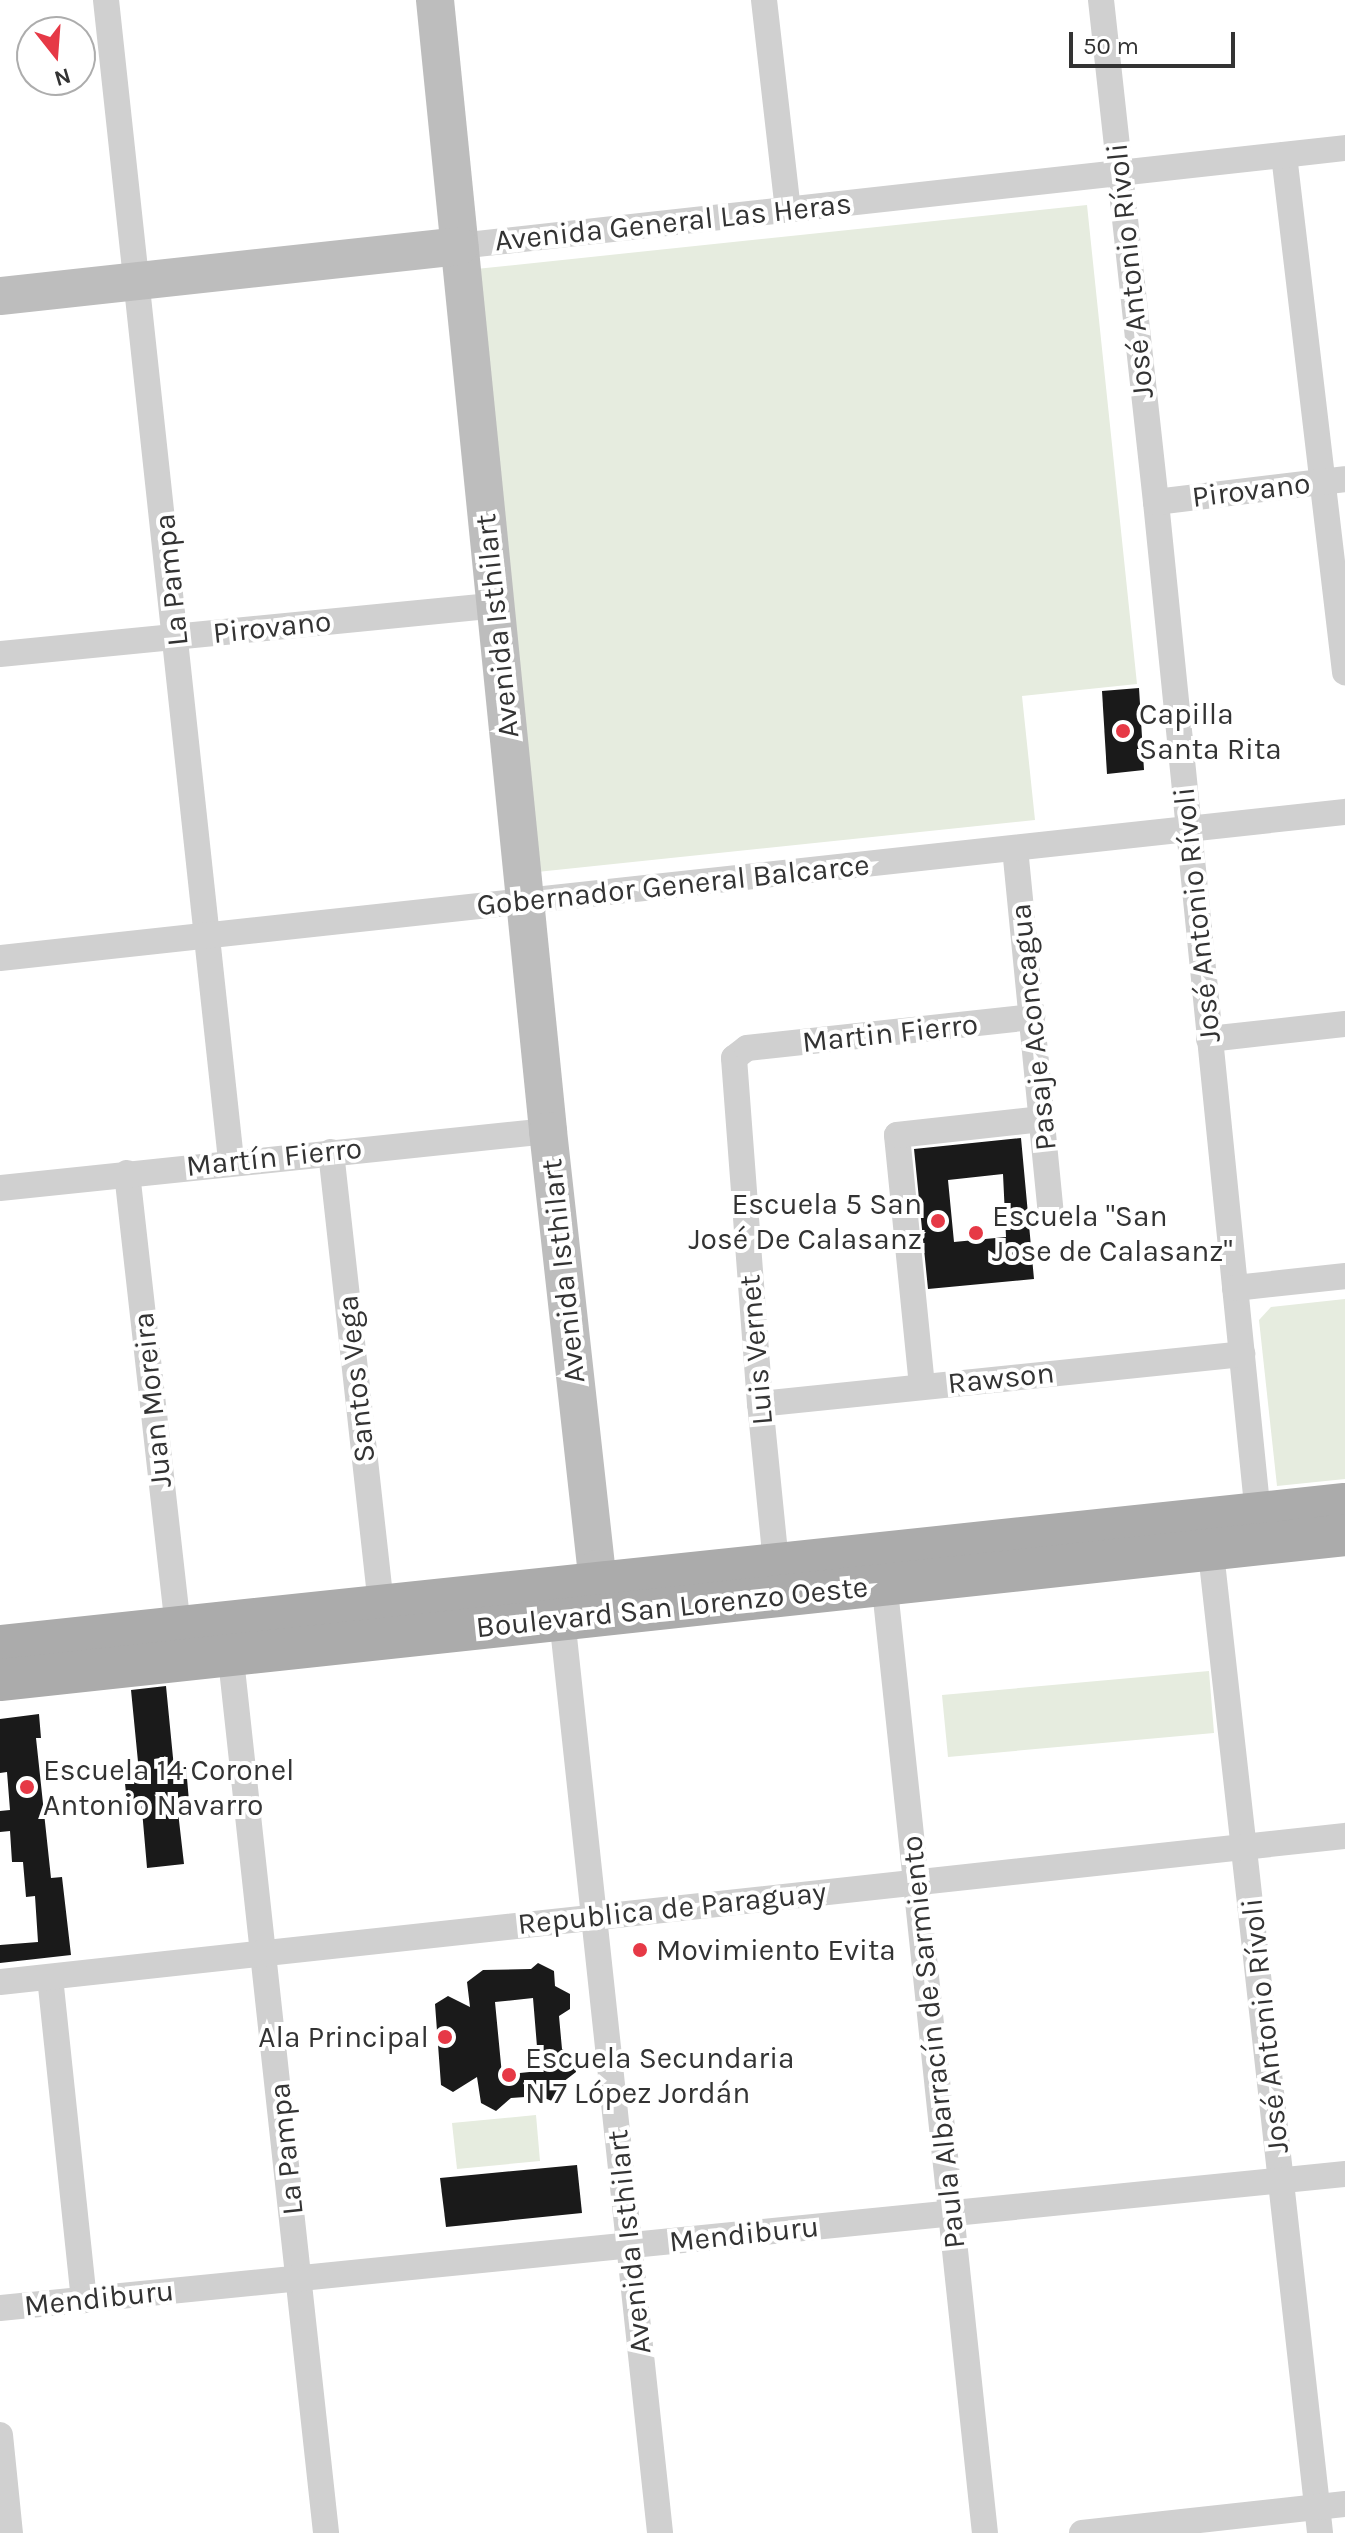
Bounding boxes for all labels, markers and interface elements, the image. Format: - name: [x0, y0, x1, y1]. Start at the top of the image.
- north arrow: [16, 16, 96, 96]
- scale bar: [1073, 16, 1239, 66]
- text: 50 m: [1083, 32, 1139, 60]
- text: N: [51, 62, 74, 92]
- street label: José Antonio Rívoli: [1099, 142, 1161, 400]
- street label: Avenida General Las Heras: [493, 185, 853, 259]
- street label: Pirovano: [1190, 465, 1312, 515]
- street label: La Pampa: [146, 512, 196, 648]
- street label: Avenida Isthilart: [467, 512, 527, 740]
- street label: Pirovano: [211, 603, 333, 651]
- place label: Capilla Santa Rita: [1139, 696, 1282, 766]
- marker: Capilla Santa Rita: [1114, 722, 1132, 740]
- street label: José Antonio Rívoli: [1166, 786, 1228, 1044]
- street label: Gobernador General Balcarce: [475, 846, 871, 924]
- street label: Pasaje Aconcagua: [1002, 902, 1064, 1152]
- street label: Martin Fierro: [800, 1006, 980, 1060]
- street label: Martín Fierro: [184, 1130, 364, 1184]
- street label: Avenida Isthilart: [533, 1157, 593, 1385]
- place label: Escuela 5 San José De Calasanz: [688, 1186, 922, 1256]
- place label: Escuela "San Jose de Calasanz": [992, 1198, 1233, 1268]
- marker: Escuela 5 San José De Calasanz: [929, 1212, 947, 1230]
- marker: Escuela "San Jose de Calasanz": [967, 1224, 985, 1242]
- street label: Luis Vernet: [731, 1273, 781, 1427]
- street label: Santos Vega: [329, 1294, 383, 1464]
- street label: Juan Moreira: [125, 1310, 179, 1490]
- street label: Rawson: [946, 1355, 1056, 1401]
- street label: Boulevard San Lorenzo Oeste: [474, 1569, 870, 1645]
- place label: Escuela 14 Coronel Antonio Navarro: [43, 1752, 294, 1822]
- marker: Escuela 14 Coronel Antonio Navarro: [18, 1778, 36, 1796]
- street label: Paula Albarracín de Sarmiento: [893, 1834, 973, 2250]
- street label: Republica de Paraguay: [516, 1874, 828, 1942]
- street label: José Antonio Rívoli: [1234, 1897, 1296, 2155]
- place label: Movimiento Evita: [656, 1932, 896, 1968]
- marker: Movimiento Evita: [631, 1941, 649, 1959]
- place label: Ala Principal: [258, 2019, 429, 2055]
- marker: Ala Principal: [436, 2028, 454, 2046]
- place label: Escuela Secundaria N 7 López Jordán: [525, 2040, 795, 2110]
- marker: Escuela Secundaria N 7 López Jordán: [500, 2066, 518, 2084]
- street label: La Pampa: [261, 2081, 311, 2217]
- street label: Avenida Isthilart: [599, 2128, 659, 2356]
- street label: Mendiburu: [667, 2208, 821, 2260]
- street label: Mendiburu: [22, 2272, 176, 2324]

